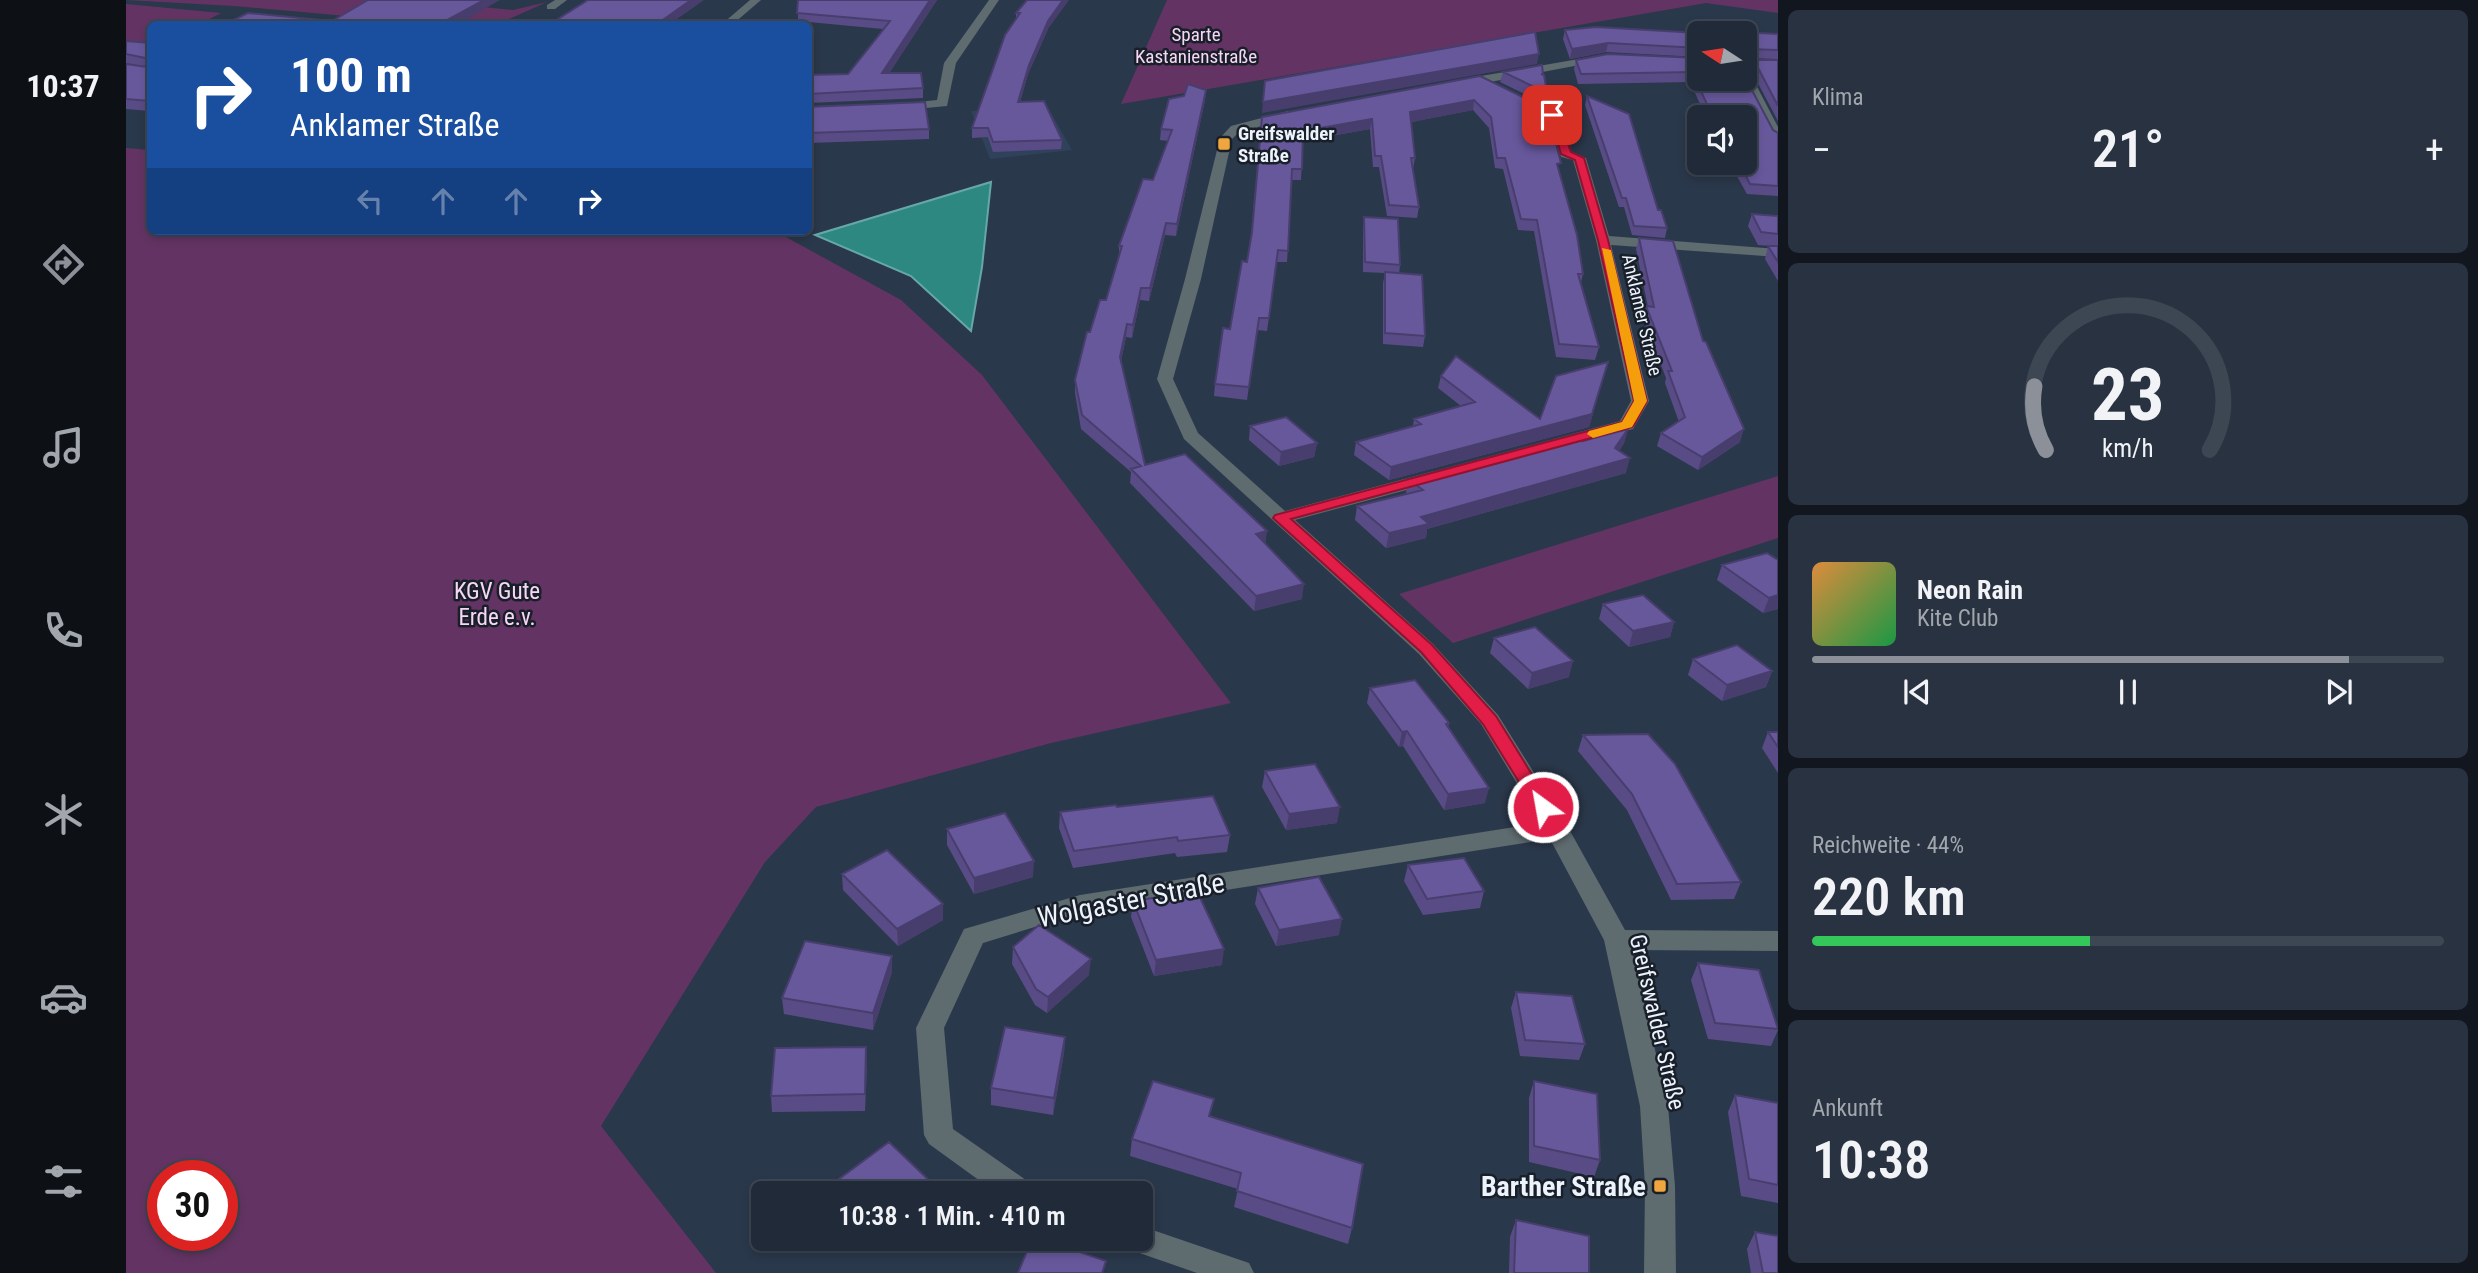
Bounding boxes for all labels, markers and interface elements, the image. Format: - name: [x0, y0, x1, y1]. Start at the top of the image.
- north arrow: [1687, 21, 1757, 91]
- map controls: [1687, 21, 1757, 175]
- park label: Sparte Kastanienstraße: [1135, 23, 1257, 68]
- text: 100 m: [290, 47, 412, 104]
- icon: right: [175, 49, 266, 140]
- text: 10:37: [26, 67, 100, 105]
- text: Klima: [1812, 84, 1863, 111]
- pin: [1522, 85, 1582, 145]
- icon: arrive: [1533, 96, 1571, 134]
- button: sound: [1687, 105, 1757, 175]
- text: Anklamer Straße: [290, 106, 499, 144]
- text: 21°: [2092, 119, 2164, 180]
- place label: Greifswalder Straße: [1238, 122, 1335, 167]
- text: −: [1812, 128, 1831, 172]
- text: +: [2425, 128, 2444, 172]
- marker: Greifswalder Straße: [1216, 136, 1232, 152]
- icon: left: [351, 182, 389, 220]
- icon: ahead: [424, 182, 462, 220]
- icon: ahead: [497, 182, 535, 220]
- icon: right: [570, 182, 608, 220]
- icon: directions: [39, 240, 88, 289]
- street label: Anklamer Straße: [1617, 252, 1667, 378]
- text: 23: [2091, 352, 2165, 438]
- icon: music: [39, 423, 88, 472]
- text: km/h: [2102, 434, 2154, 463]
- text: Neon Rain: [1917, 575, 2023, 605]
- park label: KGV Gute Erde e.v.: [454, 578, 540, 631]
- text: Kite Club: [1917, 605, 1998, 632]
- icon: phone: [39, 606, 88, 655]
- icon: previous: [1898, 673, 1936, 711]
- icon: pause: [2109, 673, 2147, 711]
- icon: next: [2320, 673, 2358, 711]
- position arrow: [1506, 770, 1580, 844]
- icon: climate: [39, 790, 88, 839]
- text: Reichweite · 44%: [1812, 832, 1964, 859]
- street label: Wolgaster Straße: [1035, 866, 1227, 934]
- text: 220 km: [1812, 867, 1966, 928]
- street label: Greifswalder Straße: [1624, 932, 1690, 1112]
- icon: car: [39, 973, 88, 1022]
- text: Ankunft: [1812, 1095, 1883, 1122]
- text: 10:38: [1812, 1130, 1930, 1191]
- icon: filters: [39, 1157, 88, 1206]
- speed limit sign: 30: [147, 1160, 238, 1251]
- place label: Barther Straße: [1481, 1170, 1646, 1203]
- marker: Barther Straße: [1652, 1178, 1668, 1194]
- text: 10:38 · 1 Min. · 410 m: [838, 1201, 1066, 1231]

